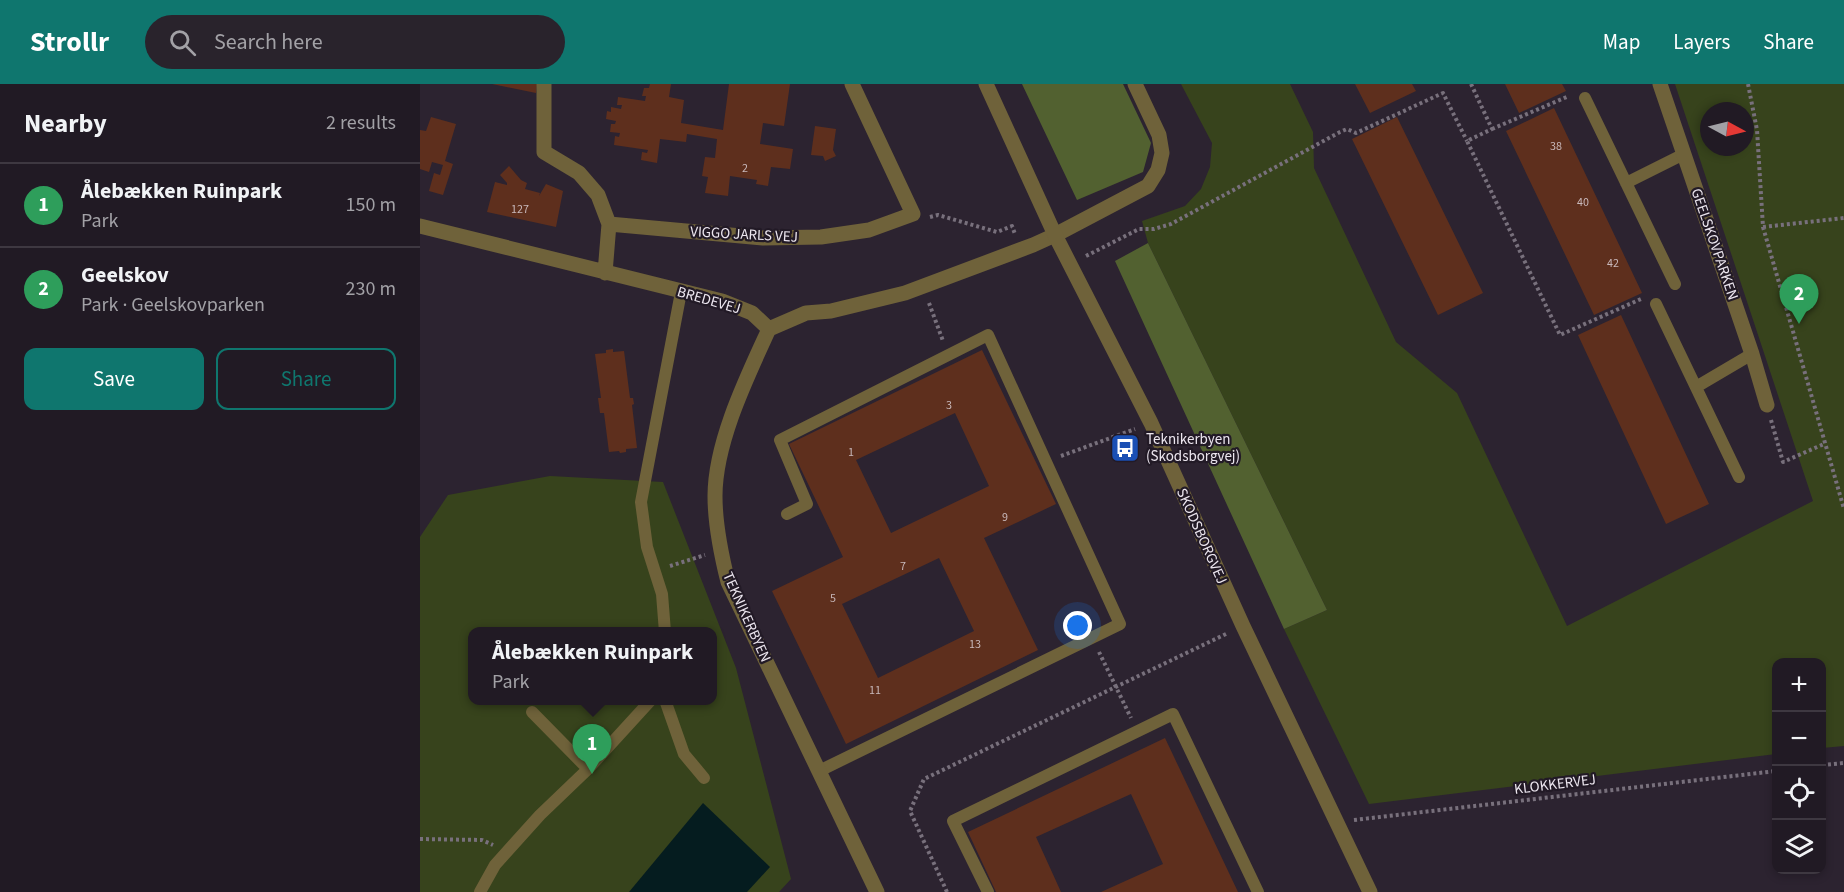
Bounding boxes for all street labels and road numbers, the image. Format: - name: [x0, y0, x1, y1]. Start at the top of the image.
- street label: GEELSKOVPARKEN: [1686, 186, 1743, 303]
- street label: VIGGO JARLS VEJ: [690, 221, 798, 248]
- street label: BREDEVEJ: [675, 281, 743, 320]
- street label: SKODSBORGVEJ: [1171, 485, 1232, 587]
- street label: TEKNIKERBYEN: [717, 569, 776, 666]
- street label: KLOKKERVEJ: [1513, 769, 1597, 800]

